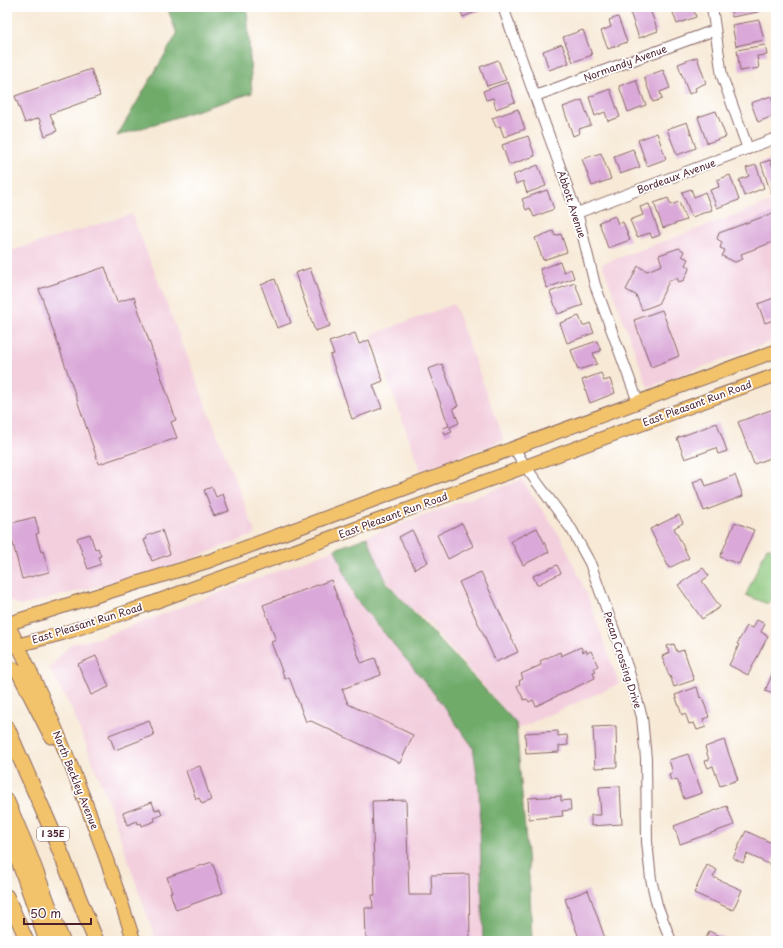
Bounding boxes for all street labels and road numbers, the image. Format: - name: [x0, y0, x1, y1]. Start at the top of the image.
- street label: Normandy Avenue: [581, 40, 669, 86]
- street label: Bordeaux Avenue: [634, 154, 718, 197]
- street label: Abbott Avenue: [554, 168, 591, 240]
- street label: East Pleasant Run Road: [640, 376, 754, 429]
- street label: East Pleasant Run Road: [336, 488, 450, 541]
- street label: East Pleasant Run Road: [30, 598, 144, 647]
- street label: Pecan Crossing Drive: [601, 609, 646, 710]
- street label: North Beckley Avenue: [50, 728, 103, 832]
- road number: I 35E: [37, 827, 69, 841]

